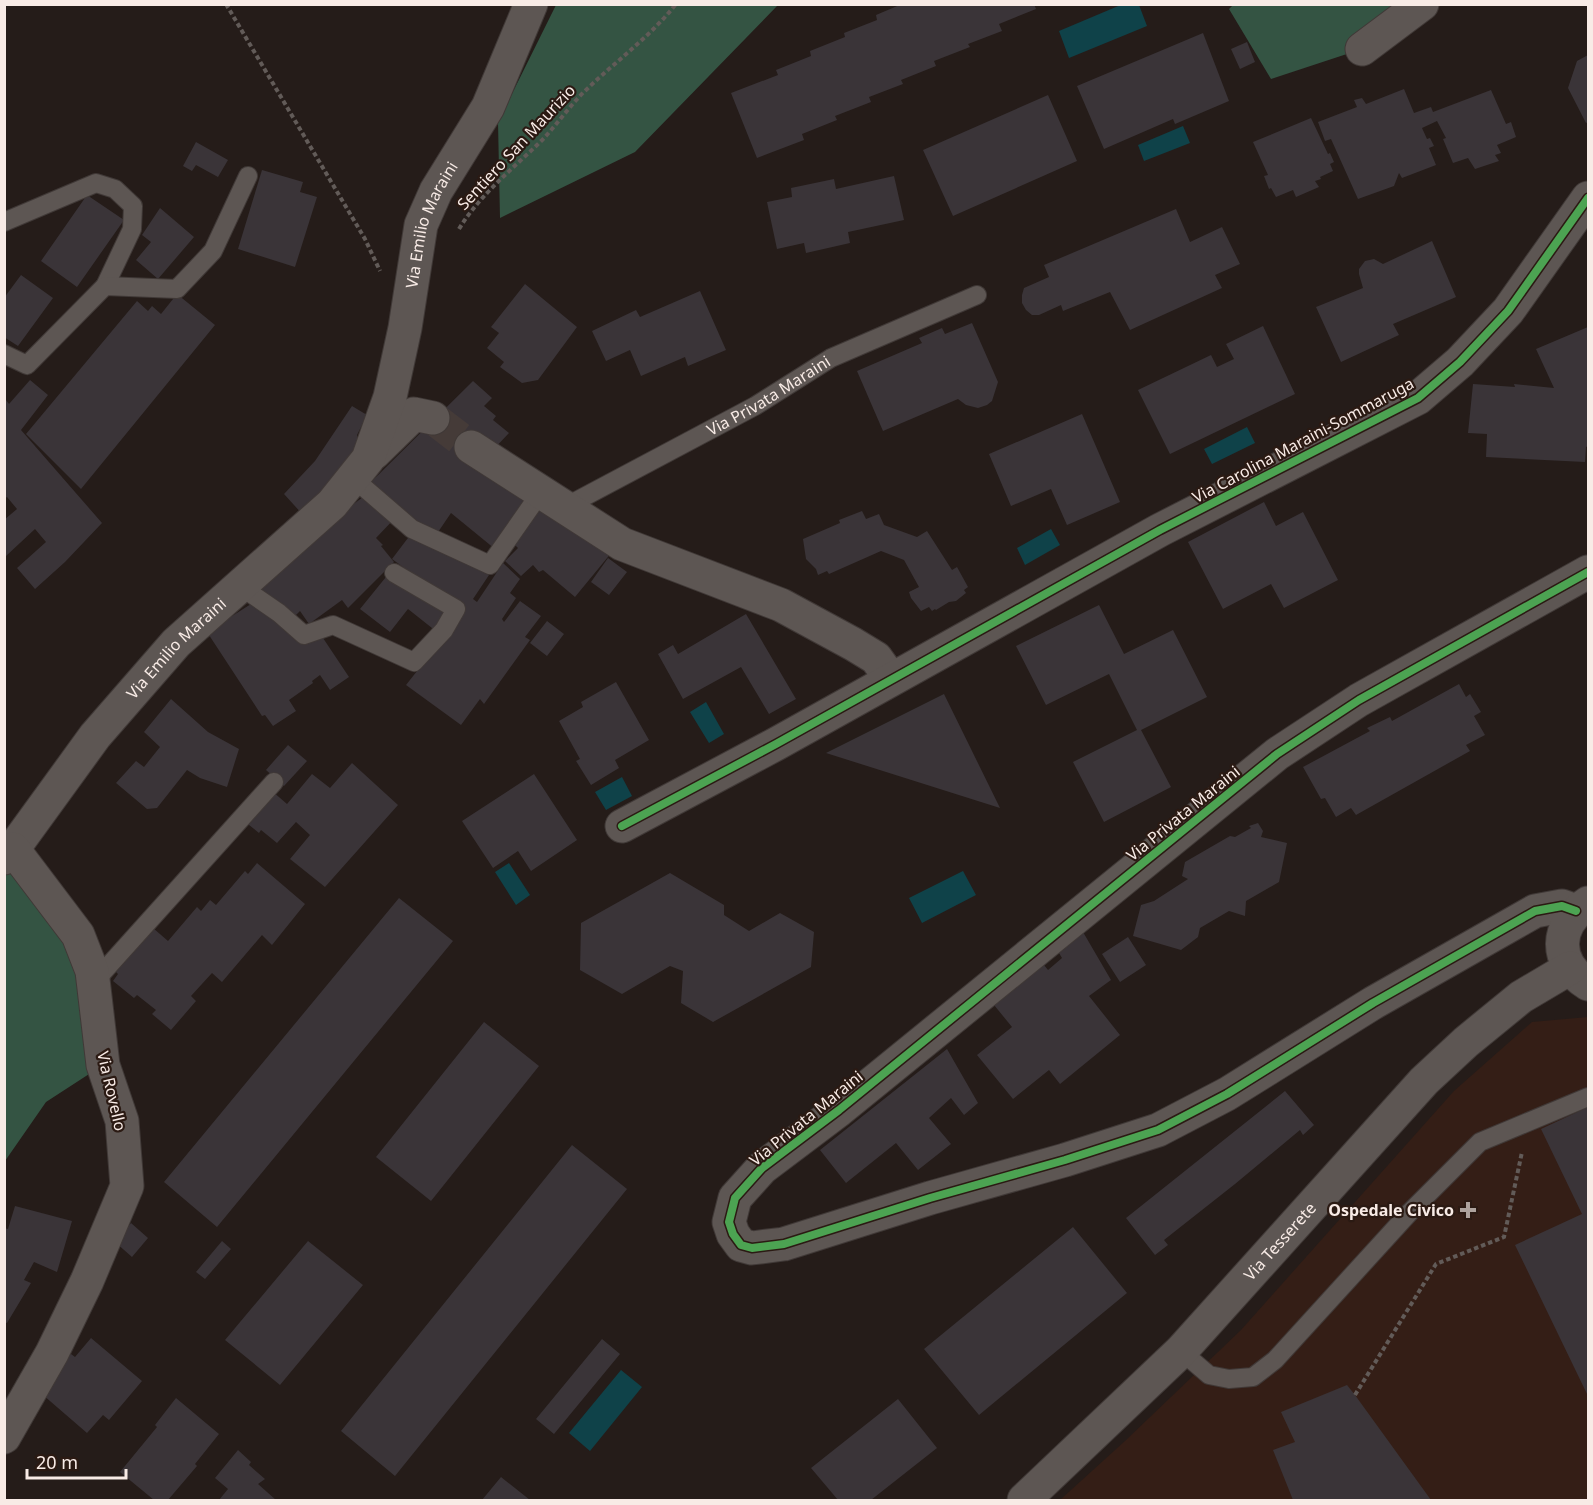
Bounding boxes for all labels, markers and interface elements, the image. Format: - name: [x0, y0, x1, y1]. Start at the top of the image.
- street label: Sentiero San Maurizio: [452, 80, 580, 214]
- street label: Via Emilio Maraini: [400, 157, 463, 290]
- street label: Via Privata Maraini: [703, 350, 834, 441]
- street label: Via Carolina Maraini-Sommaruga: [1188, 372, 1418, 508]
- street label: Via Emilio Maraini: [121, 593, 231, 704]
- street label: Via Privata Maraini: [1122, 760, 1244, 866]
- street label: Via Rovello: [92, 1049, 132, 1133]
- street label: Via Privata Maraini: [745, 1065, 867, 1171]
- street label: Via Tesserete: [1239, 1197, 1321, 1285]
- place label: Ospedale Civico: [1328, 1199, 1454, 1221]
- marker: Ospedale Civico: [1459, 1201, 1477, 1219]
- scale bar: [27, 1442, 126, 1480]
- text: 20 m: [36, 1450, 78, 1474]

